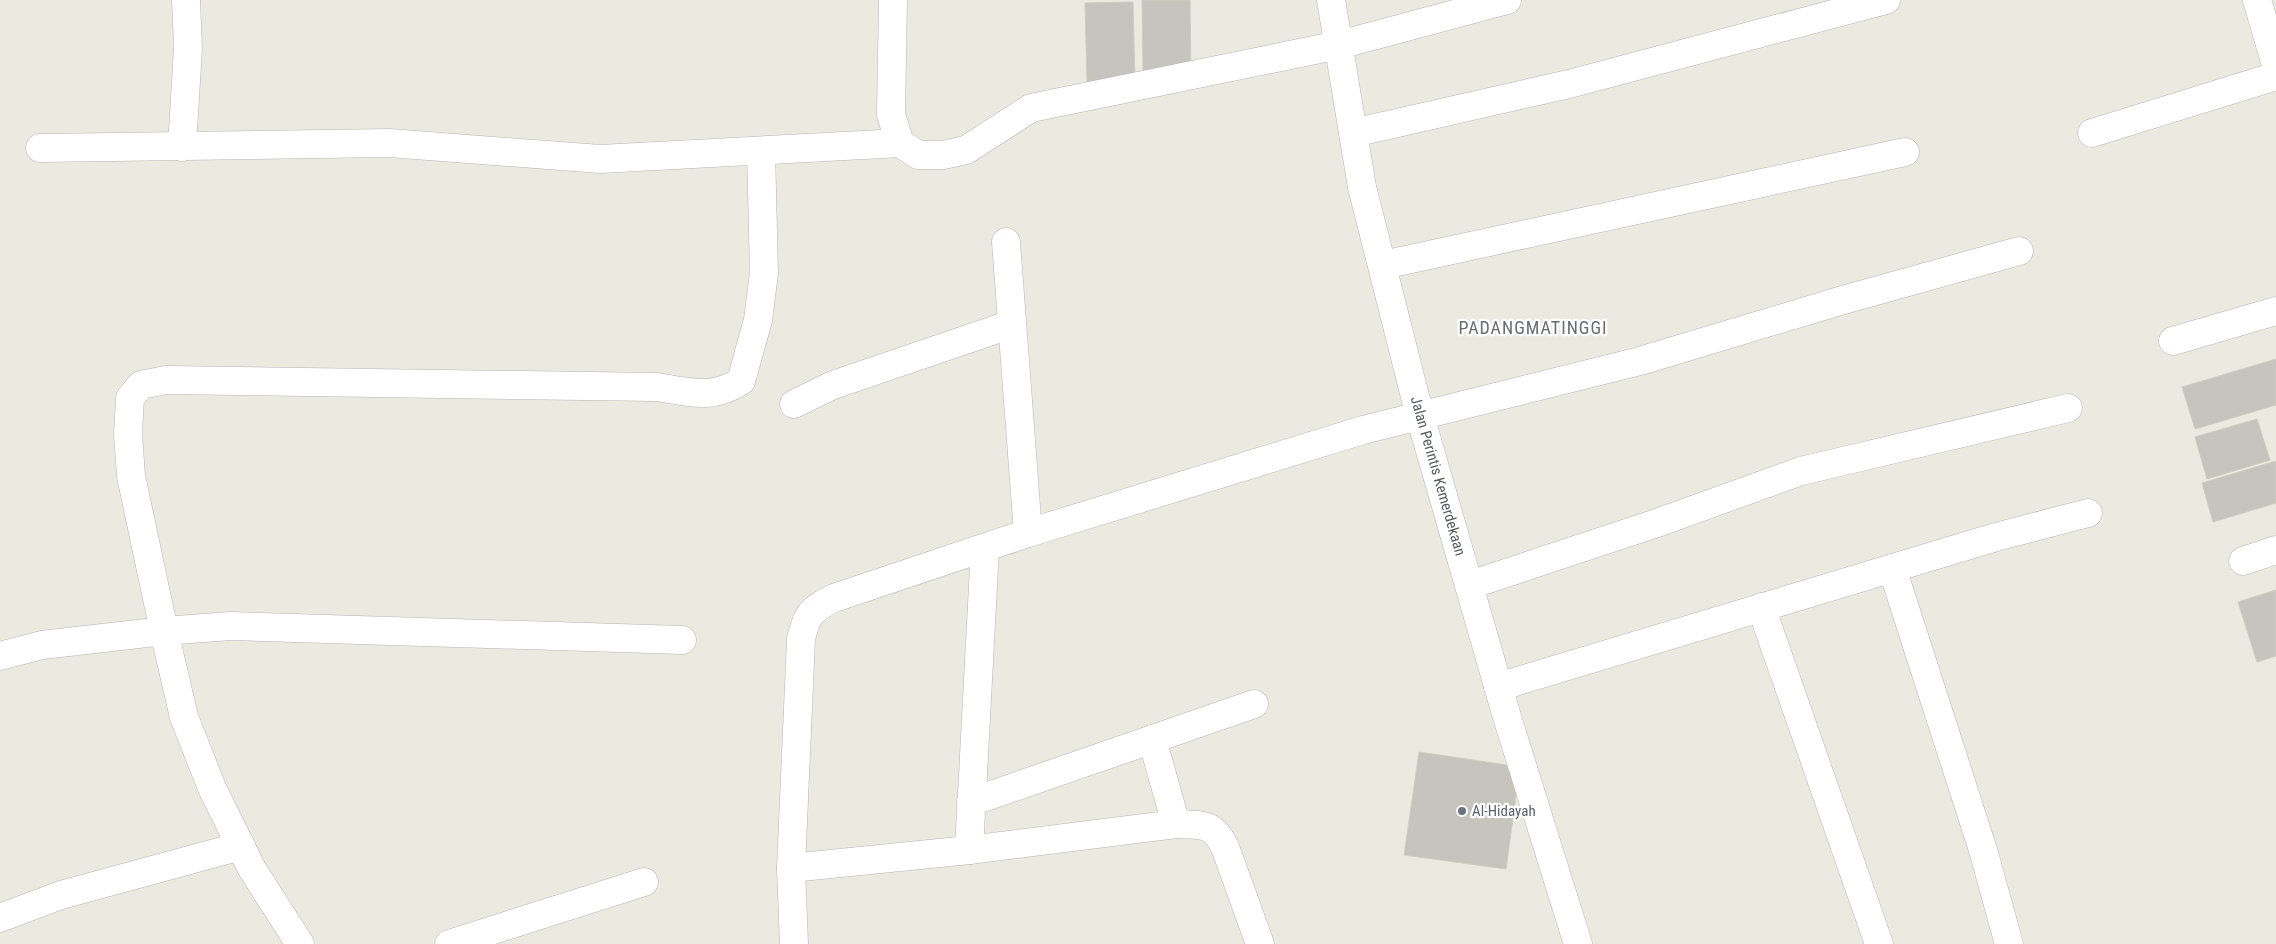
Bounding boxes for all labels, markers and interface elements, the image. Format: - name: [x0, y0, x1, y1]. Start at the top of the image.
- district label: PADANGMATINGGI: [1458, 317, 1608, 338]
- street label: Jalan Perintis Kemerdekaan: [1407, 394, 1469, 558]
- place label: Al-Hidayah: [1472, 802, 1536, 820]
- marker: Al-Hidayah: [1456, 805, 1468, 817]

